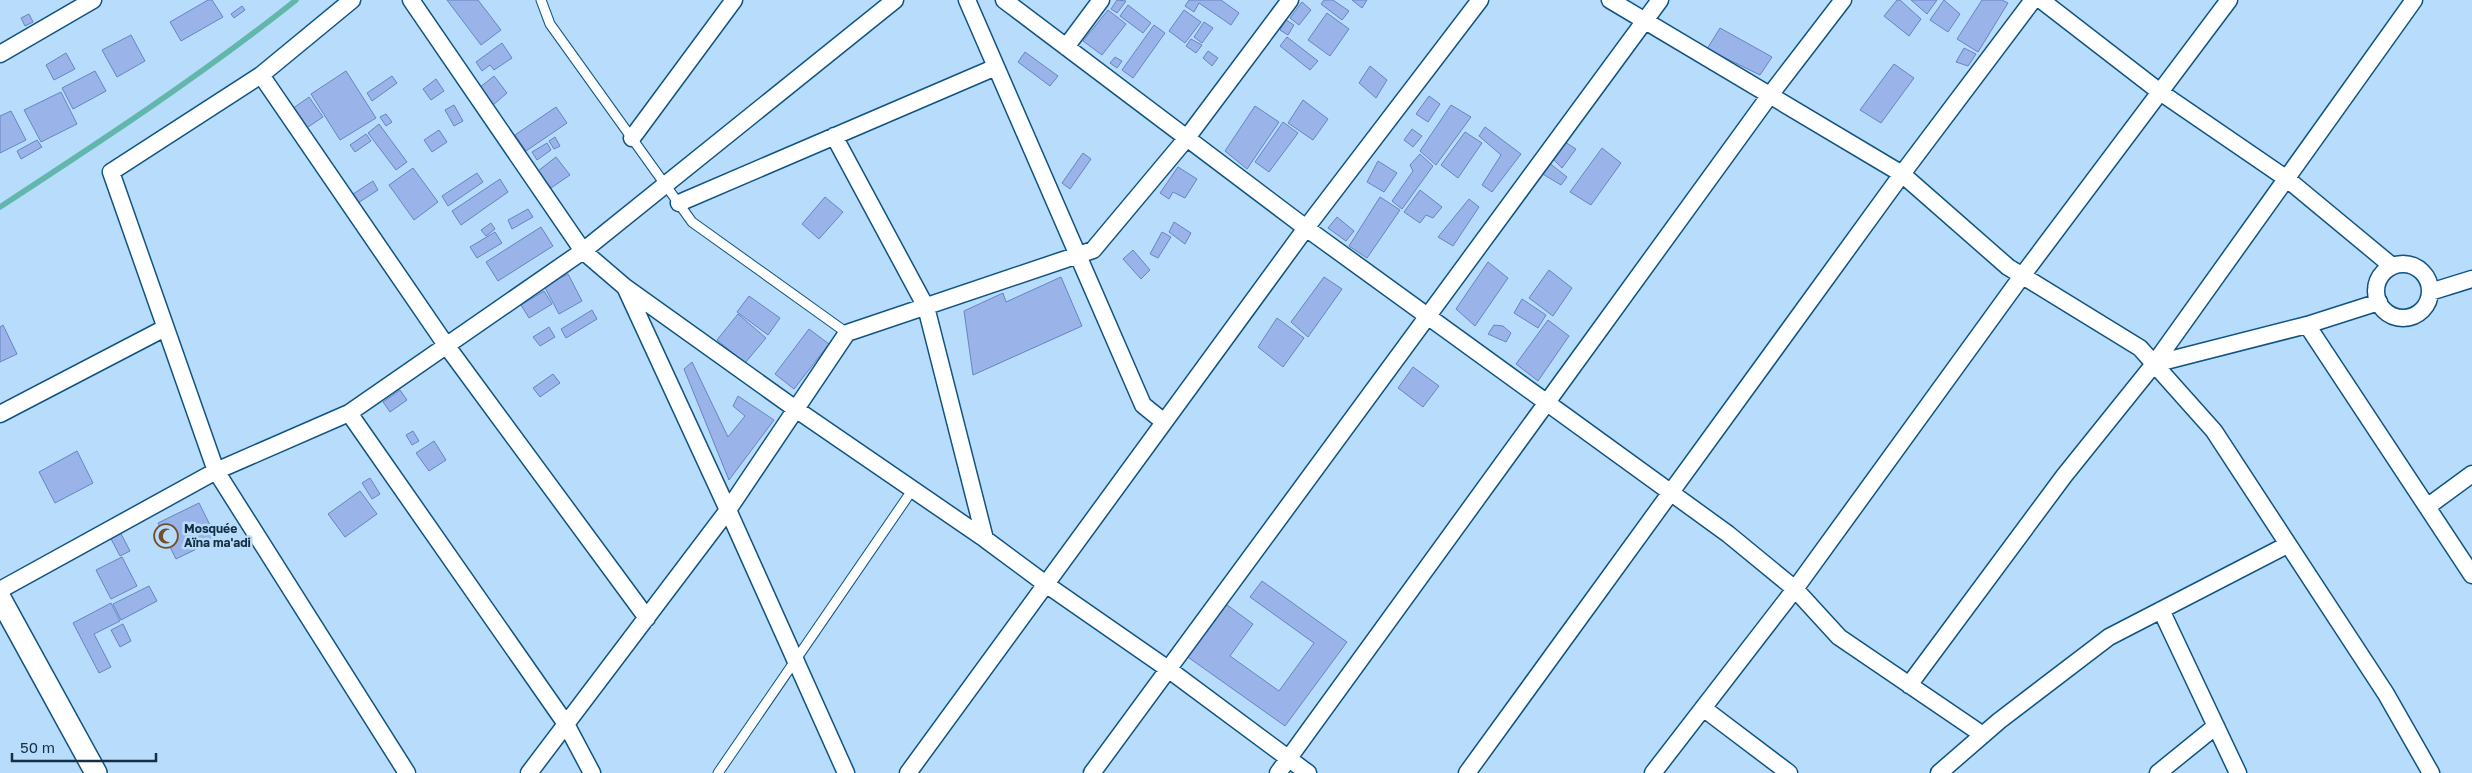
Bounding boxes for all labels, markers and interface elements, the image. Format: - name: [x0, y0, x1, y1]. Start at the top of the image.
- place label: Mosquée Aïna ma'adi: [184, 521, 251, 550]
- mosque icon: Mosquée Aïna ma'adi: [153, 523, 179, 549]
- scale bar: [12, 730, 156, 762]
- text: 50 m: [20, 738, 55, 756]

